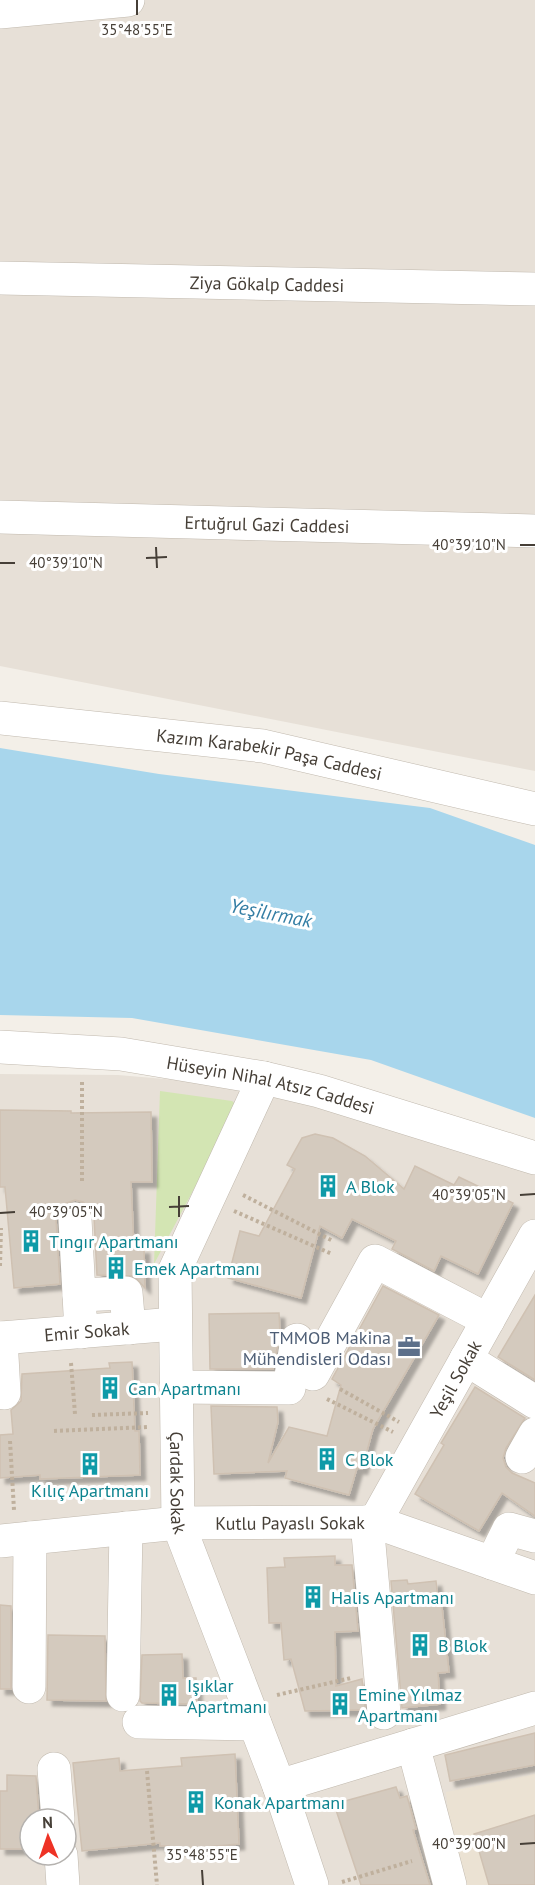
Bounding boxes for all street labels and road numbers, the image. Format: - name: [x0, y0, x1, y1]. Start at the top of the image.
- street label: Ziya Gökalp Caddesi: [189, 270, 345, 297]
- street label: Ertuğrul Gazi Caddesi: [184, 510, 350, 538]
- street label: Kazım Karabekir Paşa Caddesi: [155, 723, 384, 785]
- street label: Hüseyin Nihal Atsız Caddesi: [165, 1050, 377, 1119]
- street label: Emir Sokak: [43, 1316, 131, 1346]
- street label: Yeşil Sokak: [424, 1336, 486, 1422]
- street label: Çardak Sokak: [165, 1431, 193, 1537]
- street label: Kutlu Payaslı Sokak: [215, 1511, 365, 1534]

